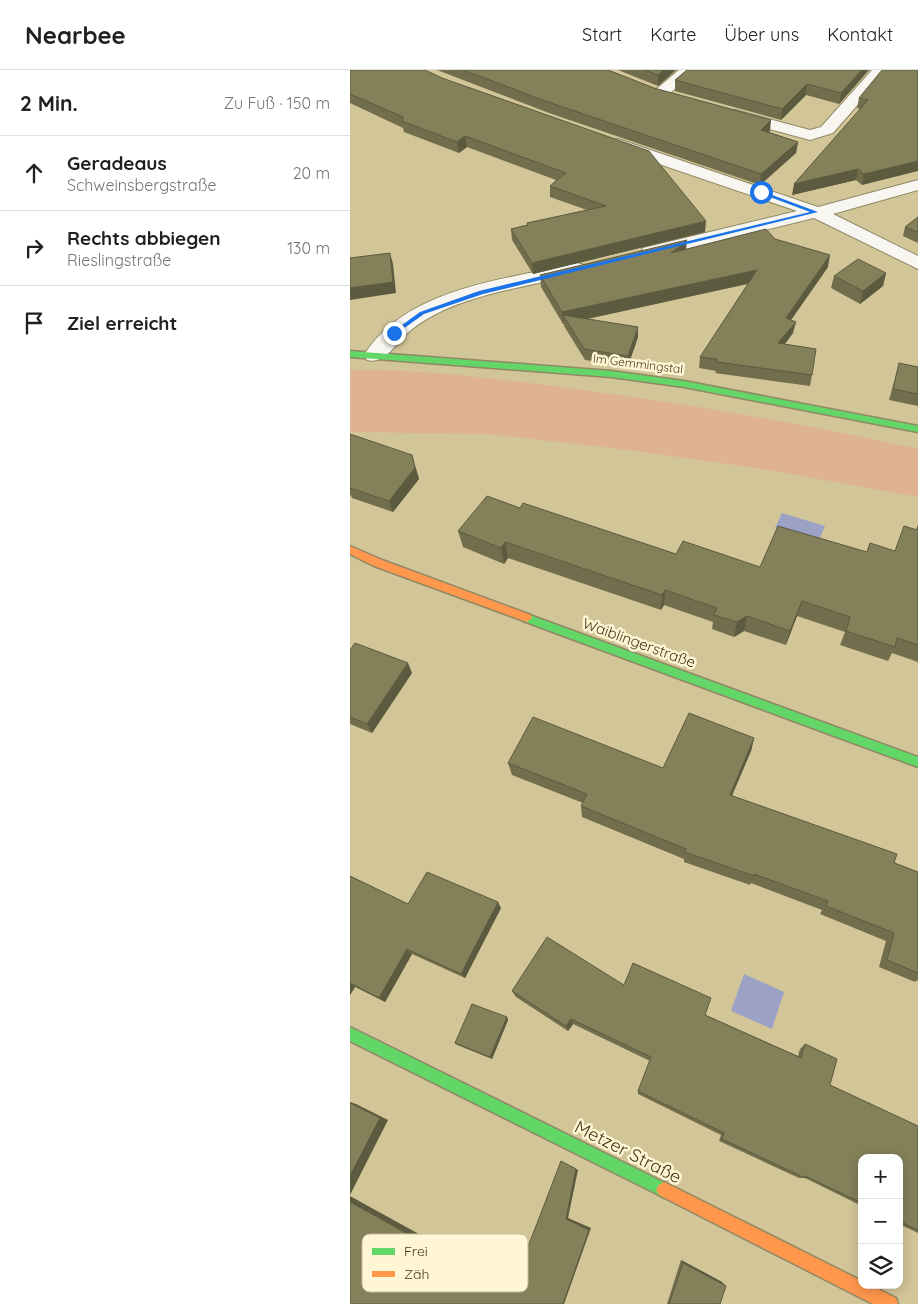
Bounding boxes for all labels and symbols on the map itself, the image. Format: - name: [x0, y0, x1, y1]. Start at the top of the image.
- route start: [750, 181, 773, 204]
- route end: [383, 322, 406, 345]
- street label: Im Gemmingstal: [592, 351, 684, 376]
- street label: Waiblingerstraße: [580, 613, 698, 672]
- street label: Metzer Straße: [571, 1115, 685, 1188]
- legend: [362, 1234, 528, 1292]
- text: Frei: [404, 1242, 428, 1260]
- text: Zäh: [404, 1265, 429, 1283]

